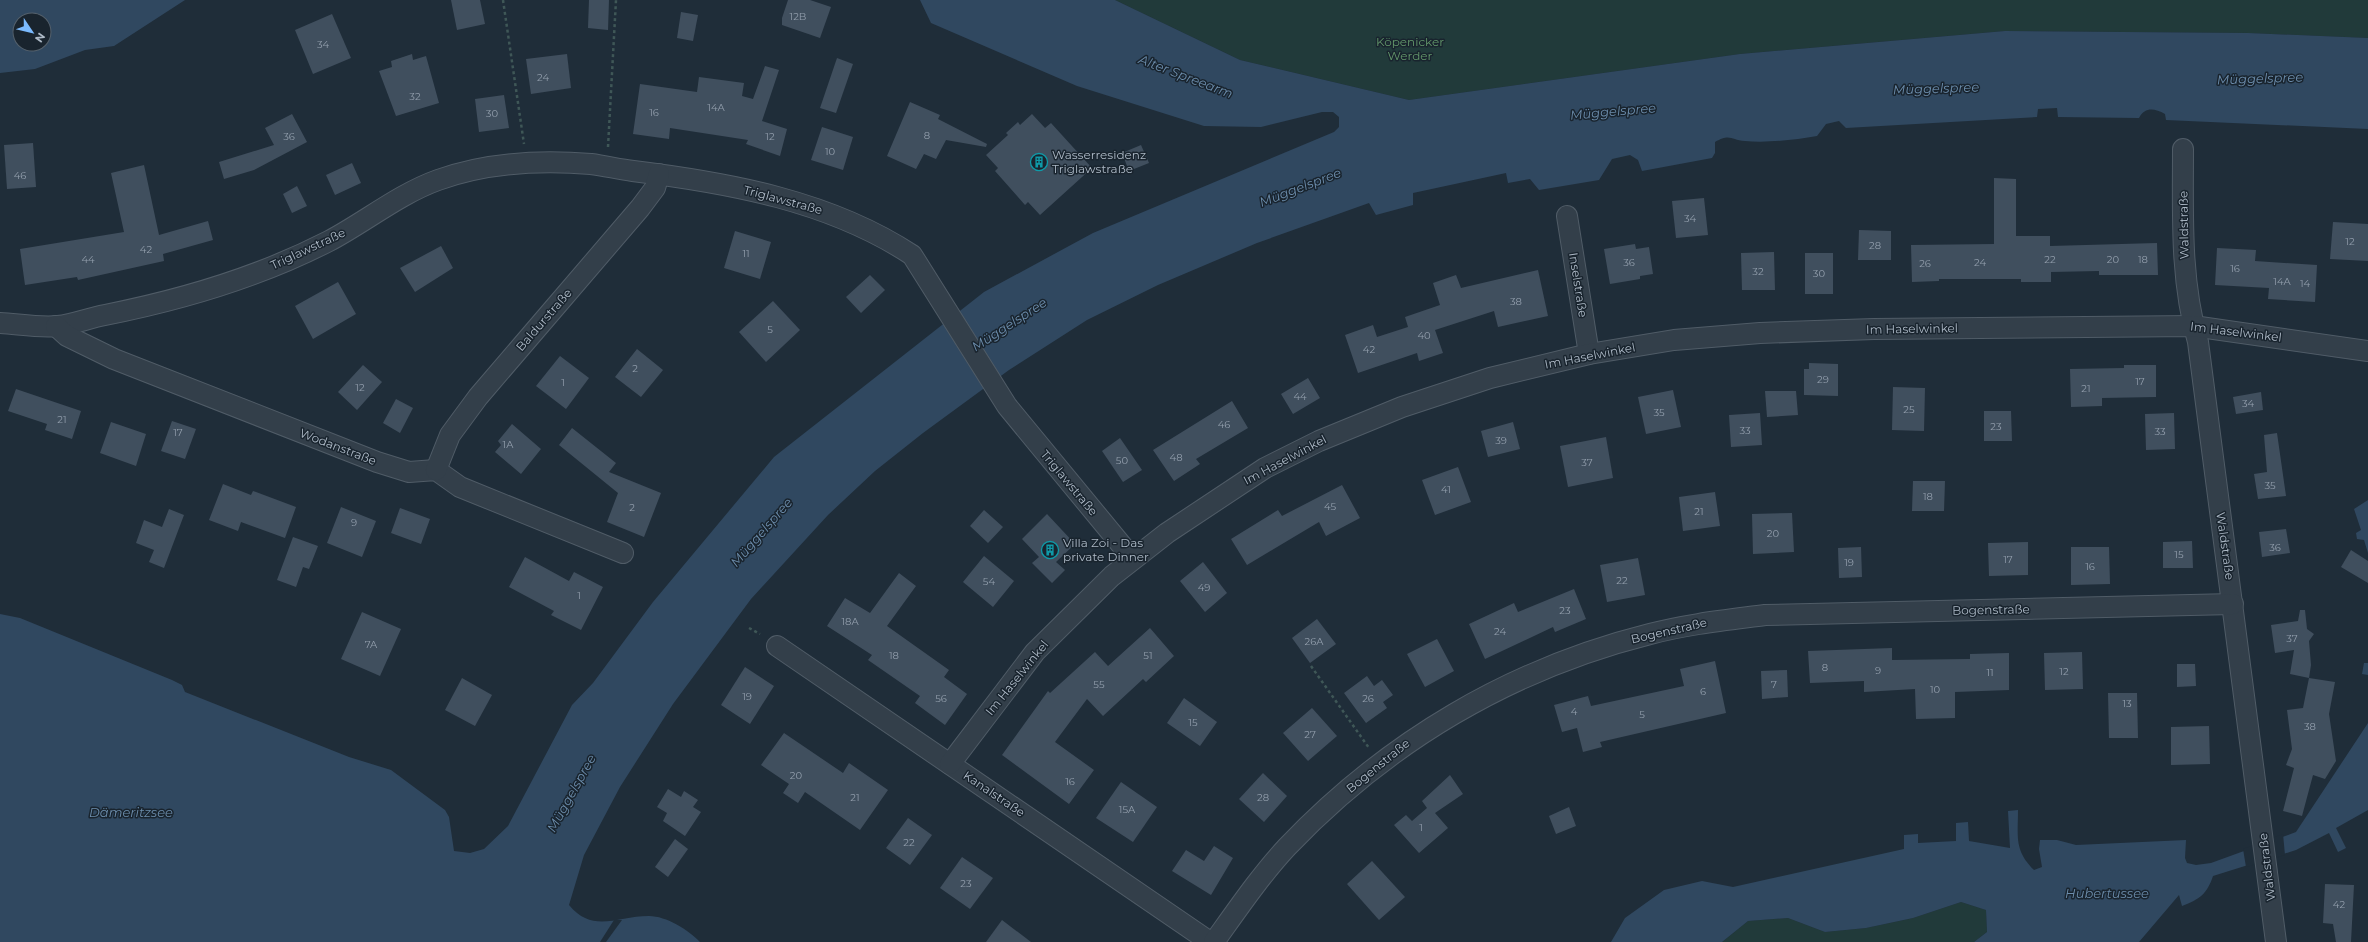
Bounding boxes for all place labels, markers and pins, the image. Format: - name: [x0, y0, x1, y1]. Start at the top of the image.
- place label: Wasserresidenz Triglawstraße: [1052, 147, 1146, 176]
- building icon: Wasserresidenz Triglawstraße: [1029, 152, 1049, 172]
- place label: Villa Zoi - Das private Dinner: [1063, 535, 1149, 564]
- building icon: Villa Zoi - Das private Dinner: [1040, 540, 1060, 560]

